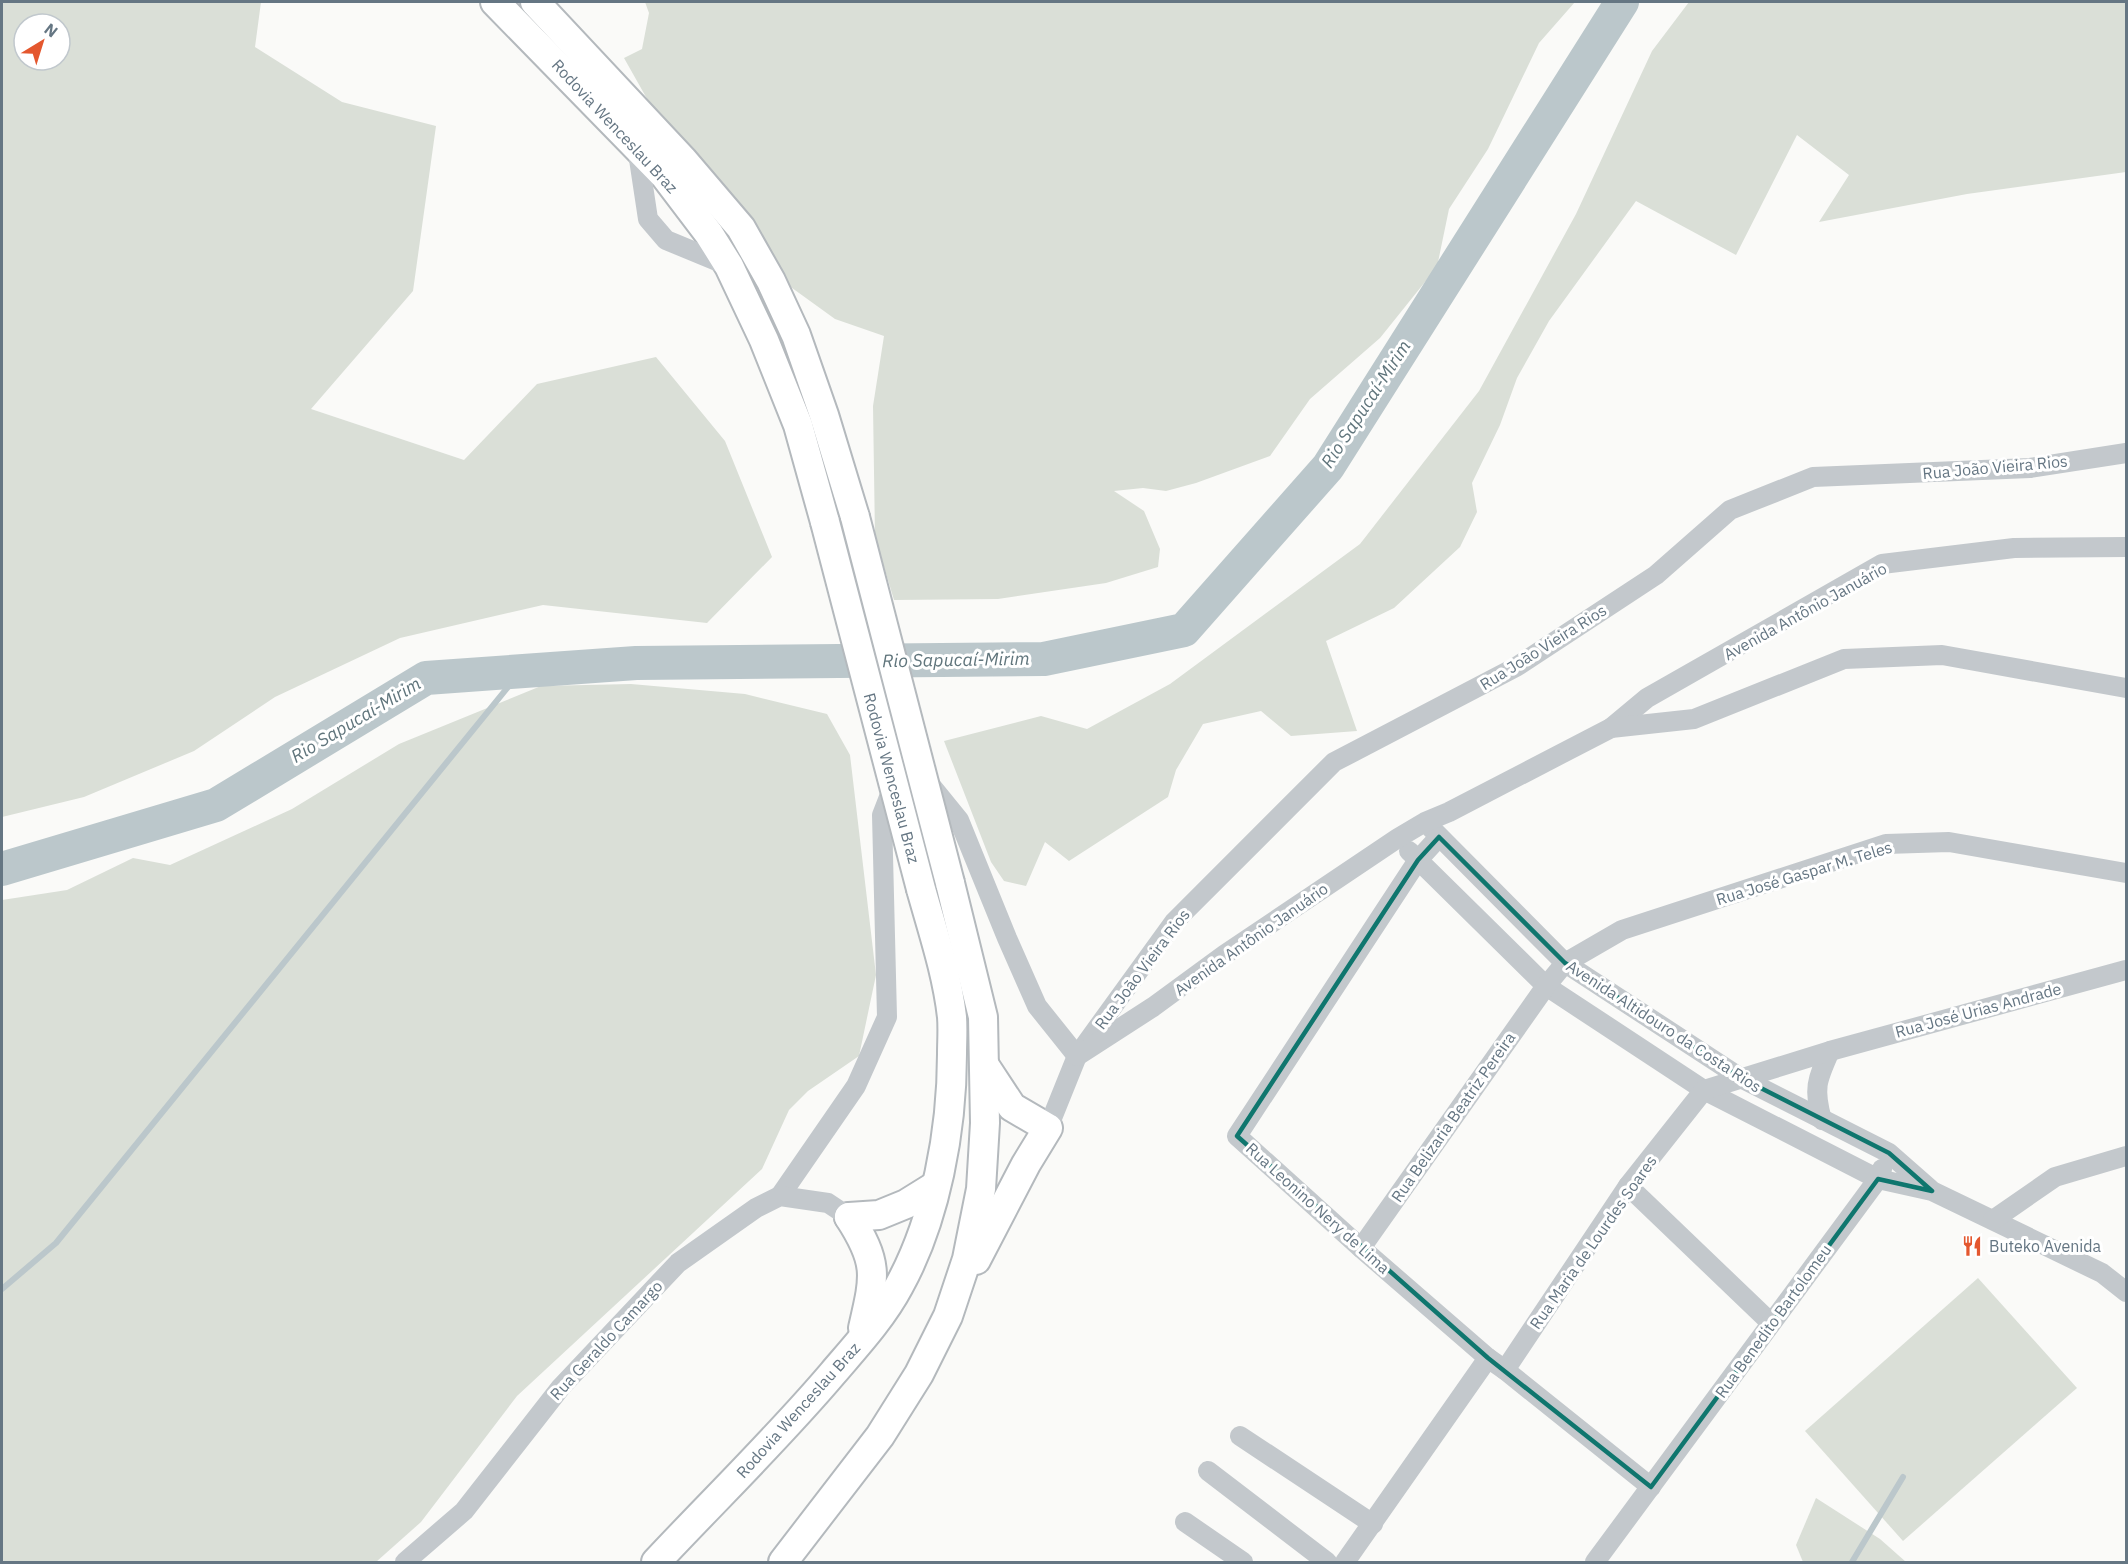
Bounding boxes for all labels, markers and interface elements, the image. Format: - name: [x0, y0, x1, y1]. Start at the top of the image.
- north arrow: [12, 12, 72, 72]
- text: N: [41, 19, 62, 42]
- street label: Rodovia Wenceslau Braz: [548, 55, 682, 197]
- water label: Rio Sapucaí-Mirim: [1316, 336, 1415, 472]
- street label: Rua João Vieira Rios: [1922, 451, 2068, 483]
- street label: Avenida Antônio Januário: [1720, 558, 1890, 664]
- street label: Rua João Vieira Rios: [1476, 600, 1610, 694]
- water label: Rio Sapucaí-Mirim: [882, 647, 1030, 672]
- water label: Rio Sapucaí-Mirim: [287, 672, 425, 767]
- street label: Rodovia Wenceslau Braz: [860, 691, 924, 865]
- street label: Rua José Gaspar M. Teles: [1714, 837, 1894, 909]
- street label: Avenida Antônio Januário: [1170, 878, 1332, 1000]
- street label: Rua João Vieira Rios: [1090, 905, 1194, 1033]
- street label: Avenida Altidouro da Costa Rios: [1563, 955, 1765, 1097]
- street label: Rua José Urias Andrade: [1893, 978, 2063, 1042]
- street label: Rua Belizaria Beatriz Pereira: [1387, 1028, 1520, 1206]
- street label: Rua Leonino Nery de Lima: [1242, 1138, 1394, 1278]
- street label: Rua Maria de Lourdes Soares: [1525, 1151, 1661, 1333]
- restaurant icon: Buteko Avenida: [1960, 1234, 1984, 1258]
- place label: Buteko Avenida: [1989, 1236, 2102, 1256]
- street label: Rua Benedito Bartolomeu: [1711, 1240, 1835, 1402]
- street label: Rua Geraldo Camargo: [545, 1276, 667, 1404]
- street label: Rodovia Wenceslau Braz: [732, 1338, 864, 1482]

